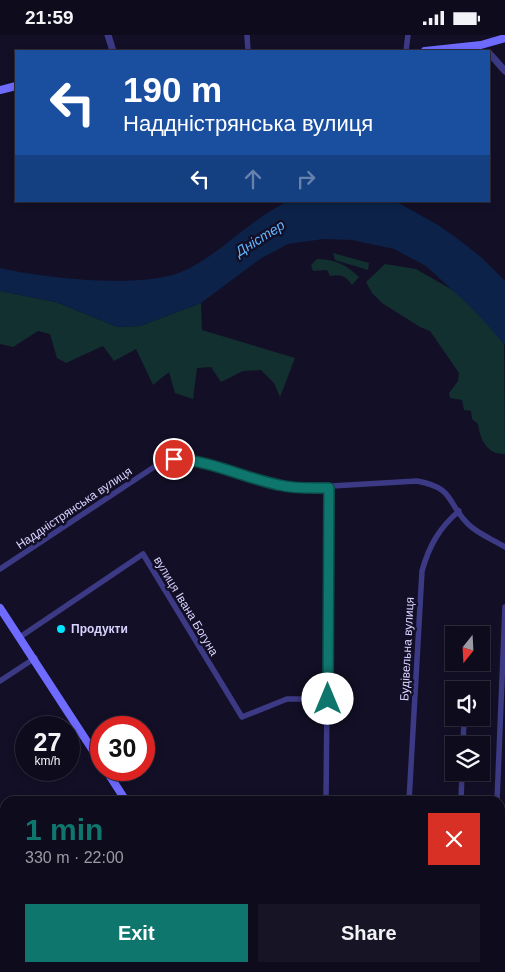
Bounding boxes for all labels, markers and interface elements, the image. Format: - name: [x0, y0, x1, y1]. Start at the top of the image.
- text: 21:59: [25, 7, 74, 28]
- icon: left: [40, 70, 105, 135]
- text: 190 m: [123, 70, 222, 109]
- text: Наддністрянська вулиця: [123, 111, 373, 136]
- icon: left: [186, 165, 214, 193]
- icon: ahead: [239, 165, 267, 193]
- icon: right: [292, 165, 320, 193]
- water label: Дністер: [231, 217, 288, 260]
- pin: [153, 438, 195, 480]
- icon: arrive: [160, 445, 188, 473]
- street label: Наддністрянська вулиця: [14, 464, 134, 552]
- street label: вулиця Івана Богуна: [151, 554, 221, 658]
- street label: Будівельна вулиця: [397, 597, 417, 701]
- place label: Продукти: [71, 622, 128, 636]
- marker: Продукти: [55, 623, 67, 635]
- north arrow: [445, 626, 490, 671]
- map controls: [445, 626, 490, 781]
- position arrow: [301, 672, 353, 724]
- button: sound: [445, 681, 490, 726]
- speed limit sign: 30: [90, 716, 155, 781]
- text: 27: [34, 728, 61, 756]
- button: layers: [445, 736, 490, 781]
- text: km/h: [34, 754, 61, 768]
- text: 1 min: [25, 813, 103, 846]
- button: close: [428, 813, 480, 865]
- text: 330 m · 22:00: [25, 849, 124, 866]
- button: Exit: [25, 904, 248, 962]
- button: Share: [258, 904, 480, 962]

